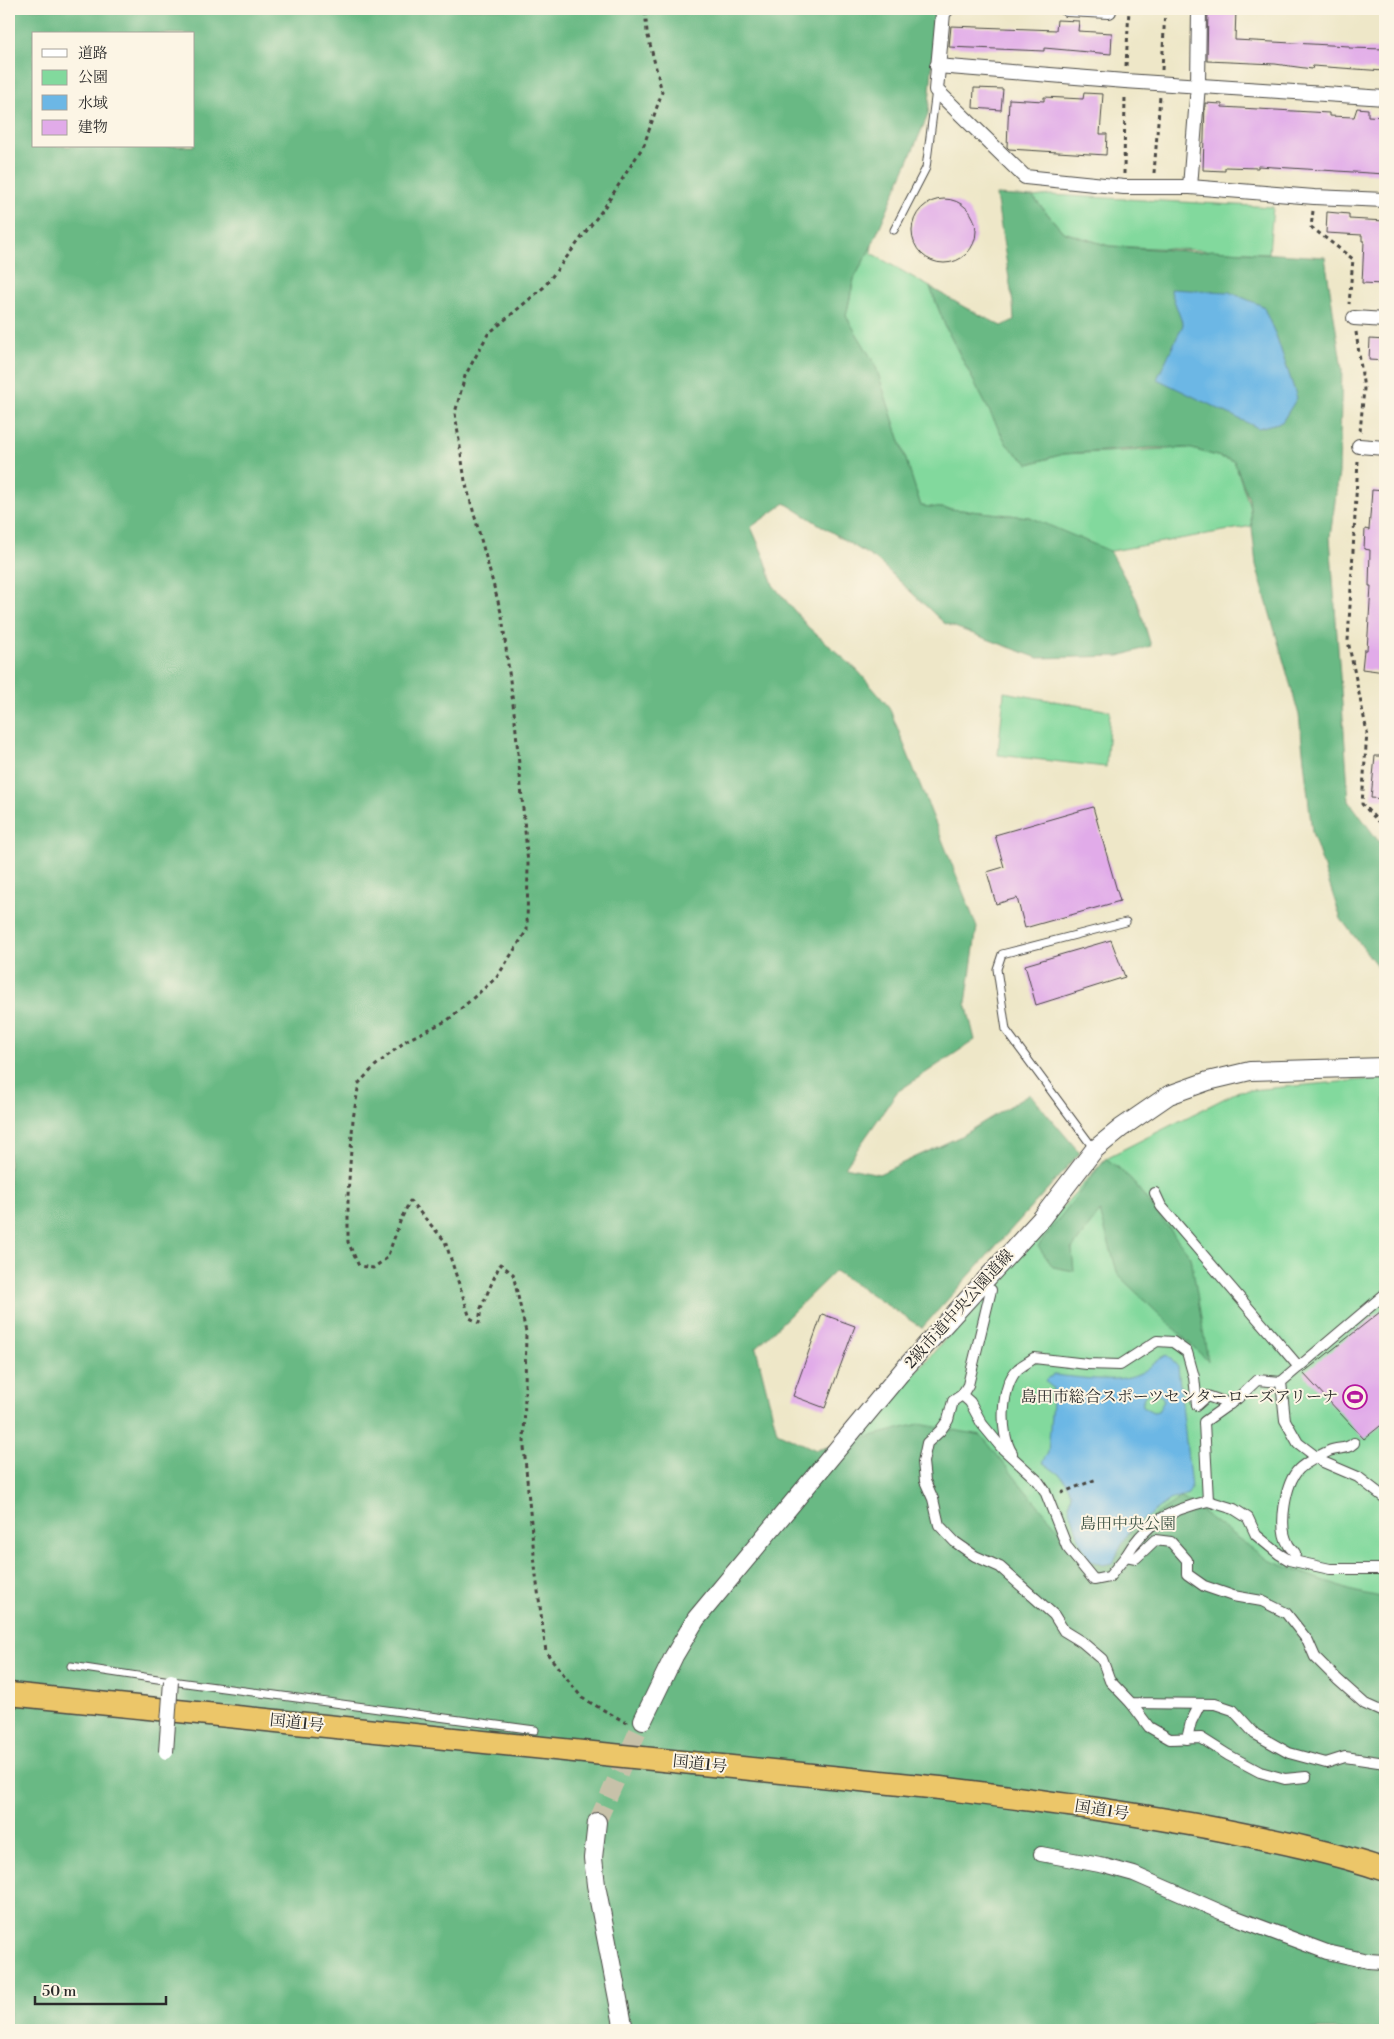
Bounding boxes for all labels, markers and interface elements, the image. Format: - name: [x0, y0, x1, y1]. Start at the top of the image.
- legend: [32, 32, 195, 148]
- text: 道路: [78, 44, 108, 63]
- text: 公園: [78, 68, 108, 87]
- text: 水域: [78, 94, 108, 113]
- text: 建物: [78, 118, 108, 137]
- street label: 2級市道中央公園道線: [900, 1245, 1018, 1373]
- sports icon: 島田市総合スポーツセンターローズアリーナ: [1342, 1384, 1368, 1410]
- place label: 島田市総合スポーツセンターローズアリーナ: [1021, 1387, 1338, 1407]
- park label: 島田中央公園: [1080, 1514, 1176, 1534]
- street label: 国道1号: [269, 1710, 325, 1736]
- street label: 国道1号: [672, 1751, 728, 1777]
- street label: 国道1号: [1073, 1796, 1131, 1824]
- scale bar: [35, 1974, 166, 2006]
- text: 50 m: [42, 1982, 76, 2001]

